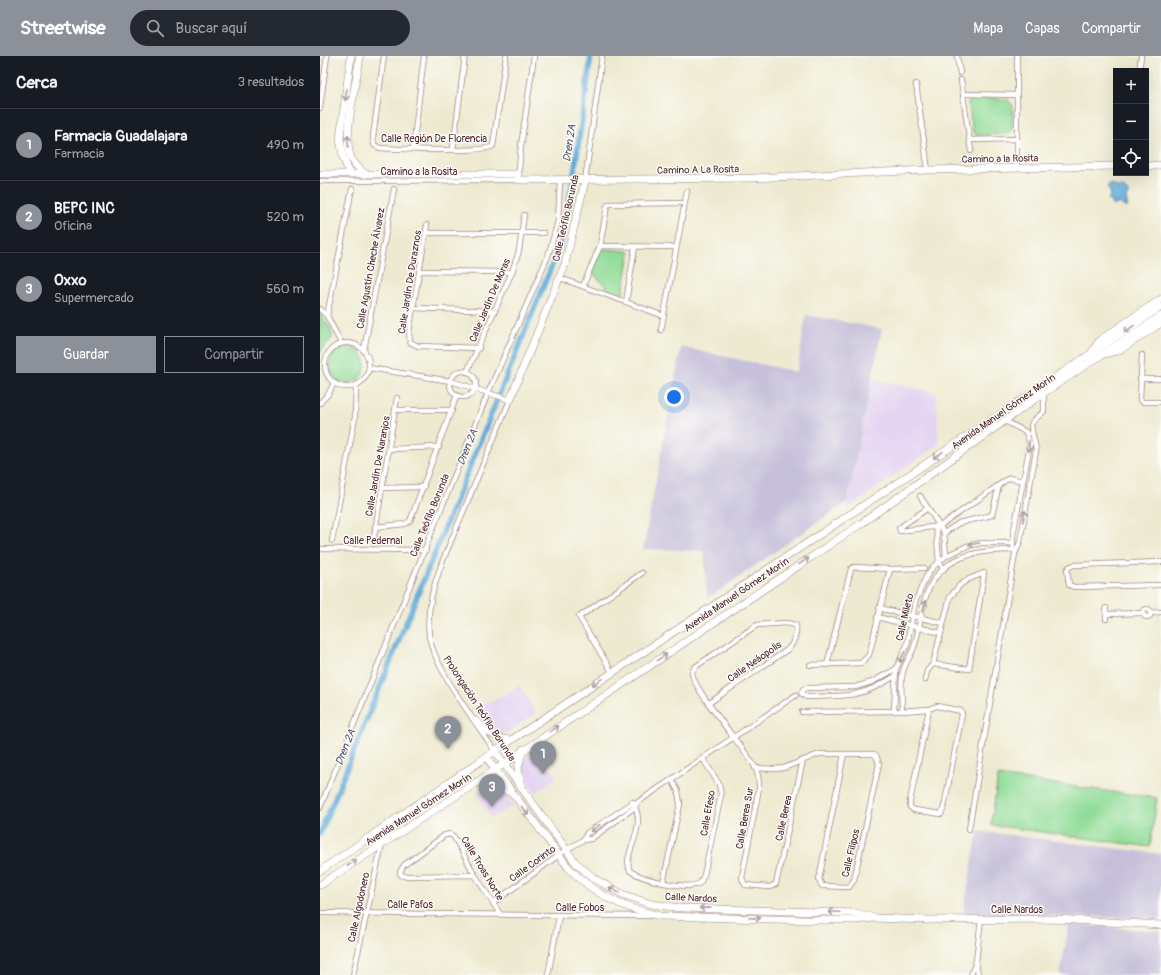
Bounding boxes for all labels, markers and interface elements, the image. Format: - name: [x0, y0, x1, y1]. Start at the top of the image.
- search box: [130, 10, 410, 46]
- text: Streetwise: [20, 16, 106, 40]
- icon: search: [144, 17, 166, 39]
- text: Buscar aquí: [176, 19, 247, 38]
- text: Mapa: [973, 20, 1003, 37]
- text: Capas: [1025, 20, 1060, 37]
- text: Compartir: [1082, 20, 1141, 37]
- map controls: [1113, 68, 1149, 176]
- button: +: [1113, 68, 1149, 104]
- text: Cerca: [16, 72, 57, 93]
- text: 3 resultados: [238, 74, 304, 90]
- one-way arrow: [342, 88, 350, 101]
- button: −: [1113, 104, 1149, 140]
- water label: Dren 2A: [560, 123, 579, 163]
- text: Farmacia Guadalajara: [54, 127, 187, 146]
- street label: Calle Región De Florencia: [381, 133, 487, 145]
- one-way arrow: [345, 135, 352, 148]
- text: 1: [26, 137, 32, 153]
- text: 490 m: [267, 137, 304, 153]
- button: locate: [1113, 140, 1149, 176]
- text: Farmacia: [54, 146, 104, 162]
- street label: Camino a la Rosita: [961, 152, 1039, 166]
- street label: Camino A La Rosita: [657, 163, 739, 177]
- street label: Camino a la Rosita: [381, 166, 458, 178]
- street label: Calle Teófilo Borunda: [550, 173, 582, 263]
- text: BEPC INC: [54, 199, 115, 218]
- street label: Calle Agustín Cheche Álvarez: [353, 206, 388, 330]
- text: 2: [25, 209, 33, 225]
- text: 520 m: [266, 209, 304, 225]
- text: Oficina: [54, 218, 92, 234]
- street label: Calle Jardín De Duraznos: [396, 229, 424, 335]
- street label: Calle Jardín De Moras: [467, 256, 513, 344]
- text: Oxxo: [54, 271, 87, 290]
- text: 3: [25, 281, 33, 297]
- text: 560 m: [266, 281, 304, 297]
- text: Supermercado: [54, 290, 134, 306]
- one-way arrow: [1123, 325, 1134, 333]
- button: Guardar: [16, 336, 156, 373]
- button: Compartir: [164, 336, 304, 373]
- street label: Avenida Manuel Gómez Morín: [949, 371, 1058, 452]
- your location: [664, 387, 684, 407]
- street label: Calle Jardín De Naranjos: [363, 415, 393, 517]
- water label: Dren 2A: [454, 426, 481, 467]
- one-way arrow: [1025, 439, 1033, 452]
- one-way arrow: [933, 451, 944, 459]
- street label: Calle Teófilo Borunda: [408, 472, 452, 559]
- one-way arrow: [1021, 510, 1029, 523]
- street label: Calle Pedernal: [343, 535, 403, 547]
- one-way arrow: [968, 541, 981, 549]
- street label: Avenida Manuel Gómez Morín: [682, 555, 792, 634]
- one-way arrow: [799, 557, 810, 565]
- street label: Calle Mileto: [894, 592, 916, 642]
- one-way arrow: [920, 600, 928, 613]
- street label: Calle Neáopolis: [725, 638, 784, 685]
- one-way arrow: [898, 651, 905, 663]
- one-way arrow: [656, 652, 667, 661]
- street label: Prolongación Teófilo Borunda: [441, 654, 518, 764]
- one-way arrow: [592, 678, 603, 686]
- pin: 2: [435, 716, 461, 749]
- one-way arrow: [548, 725, 559, 733]
- water label: Dren 2A: [332, 726, 359, 767]
- pin: 1: [530, 741, 556, 774]
- street label: Avenida Manuel Gómez Morín: [363, 771, 474, 849]
- pin: 3: [479, 774, 505, 807]
- street label: Calle Berea Sur: [734, 786, 756, 850]
- street label: Calle Efeso: [698, 789, 718, 837]
- street label: Calle Berea: [773, 794, 795, 842]
- one-way arrow: [521, 806, 529, 817]
- one-way arrow: [590, 824, 601, 832]
- street label: Calle Filipos: [840, 827, 862, 879]
- street label: Calle Troas Norte: [458, 834, 506, 903]
- street label: Calle Corinto: [507, 843, 559, 885]
- one-way arrow: [347, 859, 358, 867]
- street label: Calle Algodonero: [346, 870, 372, 943]
- one-way arrow: [608, 886, 620, 893]
- street label: Calle Nardos: [665, 891, 718, 905]
- street label: Calle Pafos: [387, 899, 433, 911]
- street label: Calle Fobos: [556, 902, 605, 914]
- one-way arrow: [699, 904, 712, 912]
- street label: Calle Nardos: [991, 904, 1044, 916]
- one-way arrow: [828, 909, 841, 916]
- one-way arrow: [748, 915, 761, 922]

